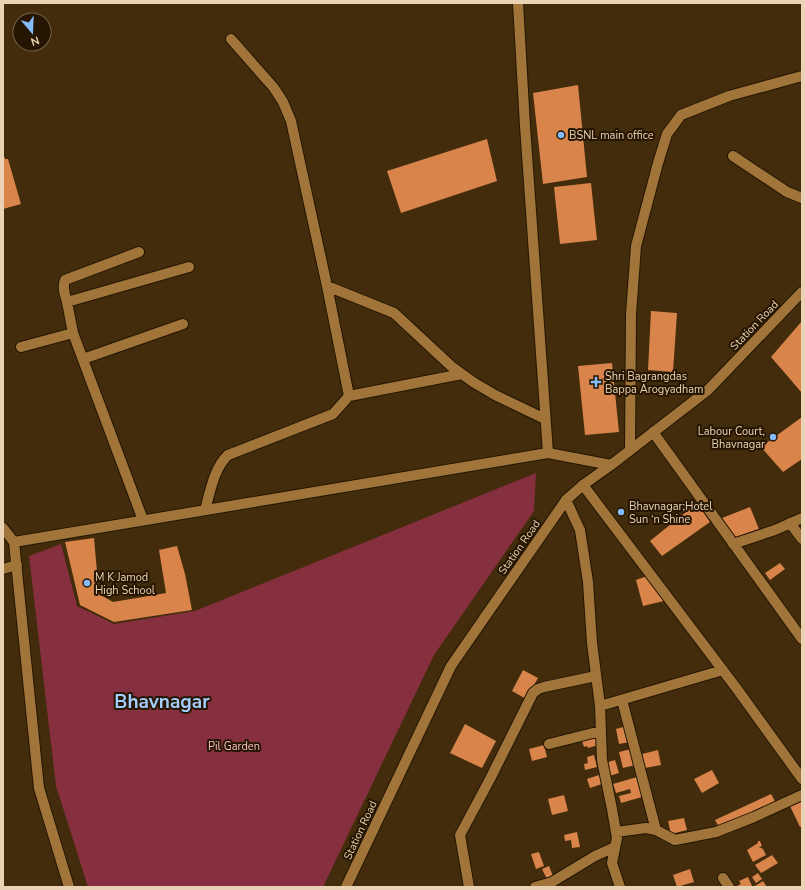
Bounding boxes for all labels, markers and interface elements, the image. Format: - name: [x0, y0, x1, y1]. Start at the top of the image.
- north arrow: [12, 12, 52, 52]
- text: N: [29, 33, 41, 49]
- place label: BSNL main office: [569, 128, 654, 143]
- marker: BSNL main office: [556, 130, 566, 140]
- street label: Station Road: [727, 297, 782, 353]
- place label: Shri Bagrangdas Bappa Arogyadham: [605, 369, 703, 397]
- marker: Shri Bagrangdas Bappa Arogyadham: [590, 376, 602, 388]
- place label: Labour Court, Bhavnagar: [698, 424, 765, 452]
- marker: Labour Court, Bhavnagar: [768, 432, 778, 442]
- place label: Bhavnagar;Hotel Sun ‘n Shine: [629, 499, 713, 527]
- marker: Bhavnagar;Hotel Sun ‘n Shine: [616, 507, 626, 517]
- street label: Station Road: [495, 517, 544, 578]
- place label: M K Jamod High School: [95, 570, 156, 598]
- marker: M K Jamod High School: [82, 578, 92, 588]
- district label: Bhavnagar: [114, 689, 210, 715]
- park label: Pil Garden: [208, 739, 260, 754]
- street label: Station Road: [340, 798, 381, 862]

